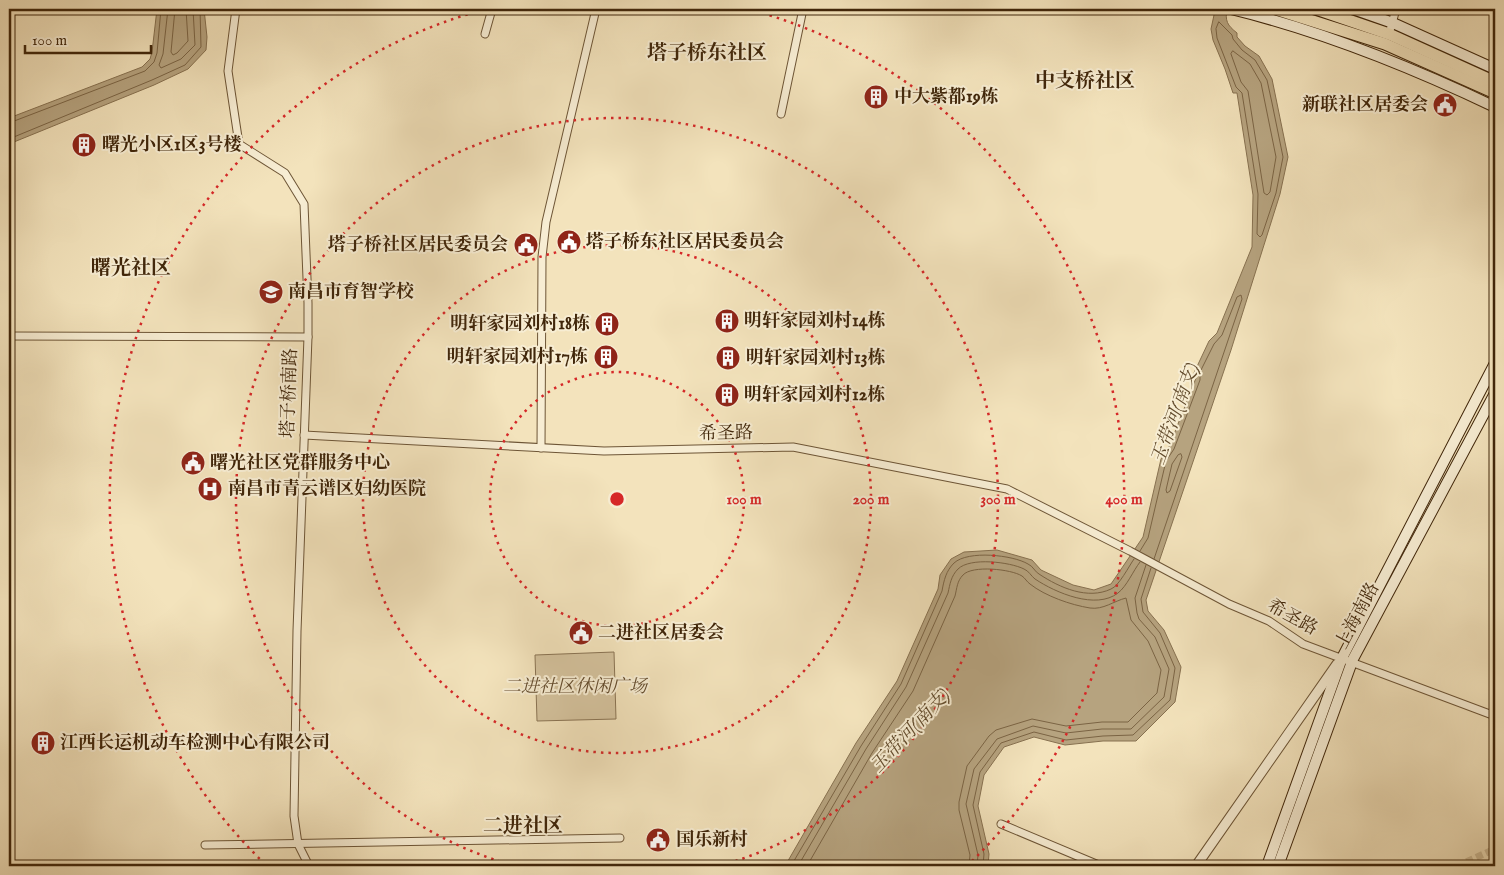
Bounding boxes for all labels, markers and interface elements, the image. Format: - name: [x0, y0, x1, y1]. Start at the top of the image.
- scale bar: [25, 22, 151, 54]
- text: 100 m: [32, 31, 68, 50]
- district label: 塔子桥东社区: [647, 41, 767, 66]
- district label: 中支桥社区: [1035, 69, 1135, 94]
- building icon: 中大紫都19栋: [863, 84, 889, 110]
- place label: 中大紫都19栋: [894, 86, 999, 109]
- public building icon: 新联社区居委会: [1432, 92, 1458, 118]
- place label: 新联社区居委会: [1302, 94, 1428, 117]
- building icon: 曙光小区1区3号楼: [71, 132, 97, 158]
- place label: 曙光小区1区3号楼: [102, 134, 241, 157]
- public building icon: 塔子桥东社区居民委员会: [556, 229, 582, 255]
- place label: 塔子桥东社区居民委员会: [586, 231, 784, 254]
- public building icon: 塔子桥社区居民委员会: [513, 232, 539, 258]
- place label: 塔子桥社区居民委员会: [328, 234, 508, 257]
- district label: 曙光社区: [91, 256, 171, 281]
- school or university icon: 南昌市育智学校: [258, 279, 284, 305]
- place label: 南昌市育智学校: [288, 281, 414, 304]
- building icon: 明轩家园刘村14栋: [714, 308, 740, 334]
- place label: 明轩家园刘村14栋: [744, 310, 886, 333]
- building icon: 明轩家园刘村18栋: [594, 311, 620, 337]
- place label: 明轩家园刘村18栋: [450, 313, 590, 336]
- building icon: 明轩家园刘村17栋: [593, 344, 619, 370]
- building icon: 明轩家园刘村13栋: [715, 345, 741, 371]
- place label: 明轩家园刘村17栋: [447, 346, 588, 369]
- place label: 明轩家园刘村13栋: [746, 347, 885, 370]
- street label: 塔子桥南路: [277, 348, 303, 438]
- water label: 玉带河(南支): [1146, 360, 1206, 468]
- building icon: 明轩家园刘村12栋: [714, 382, 740, 408]
- place label: 明轩家园刘村12栋: [744, 384, 885, 407]
- street label: 希圣路: [699, 422, 753, 446]
- public building icon: 曙光社区党群服务中心: [180, 450, 206, 476]
- place label: 曙光社区党群服务中心: [210, 452, 390, 475]
- hospital icon: 南昌市青云谱区妇幼医院: [197, 476, 223, 502]
- place label: 南昌市青云谱区妇幼医院: [228, 478, 426, 501]
- centre of rings: [608, 490, 626, 508]
- text: 100 m: [726, 490, 762, 509]
- text: 200 m: [853, 490, 890, 509]
- text: 300 m: [980, 490, 1016, 509]
- text: 400 m: [1106, 490, 1143, 509]
- street label: 上海南路: [1331, 579, 1385, 653]
- street label: 希圣路: [1263, 595, 1321, 641]
- public building icon: 二进社区居委会: [568, 620, 594, 646]
- place label: 二进社区居委会: [598, 622, 724, 645]
- park label: 二进社区休闲广场: [503, 676, 649, 699]
- water label: 玉带河(南支): [866, 684, 956, 778]
- building icon: 江西长运机动车检测中心有限公司: [30, 730, 56, 756]
- place label: 江西长运机动车检测中心有限公司: [60, 732, 330, 755]
- district label: 二进社区: [483, 814, 563, 839]
- public building icon: 国乐新村: [645, 827, 671, 853]
- place label: 国乐新村: [676, 829, 748, 852]

